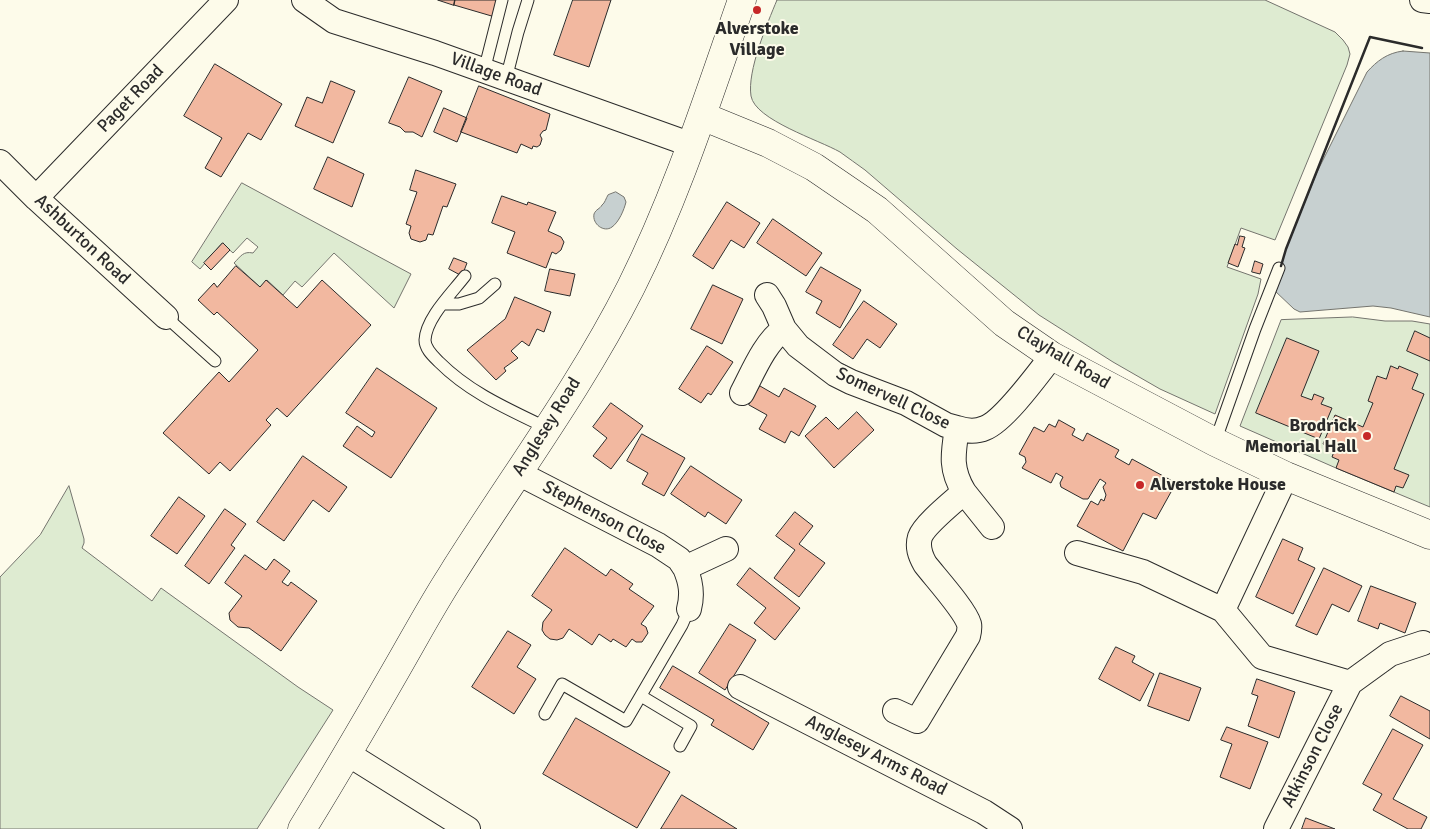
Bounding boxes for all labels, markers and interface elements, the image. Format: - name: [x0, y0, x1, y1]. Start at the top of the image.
- marker: Alverstoke Village: [751, 4, 763, 16]
- place label: Alverstoke Village: [715, 18, 799, 60]
- street label: Village Road: [447, 48, 545, 102]
- street label: Paget Road: [93, 61, 169, 137]
- street label: Ashburton Road: [30, 190, 134, 290]
- street label: Clayhall Road: [1012, 322, 1114, 394]
- street label: Somervell Close: [833, 363, 953, 435]
- street label: Anglesey Road: [508, 374, 586, 480]
- place label: Brodrick Memorial Hall: [1245, 415, 1357, 458]
- marker: Brodrick Memorial Hall: [1361, 430, 1373, 442]
- place label: Alverstoke House: [1150, 474, 1286, 496]
- street label: Stephenson Close: [539, 476, 669, 560]
- marker: Alverstoke House: [1134, 479, 1146, 491]
- street label: Atkinson Close: [1278, 700, 1348, 812]
- street label: Anglesey Arms Road: [802, 711, 950, 801]

